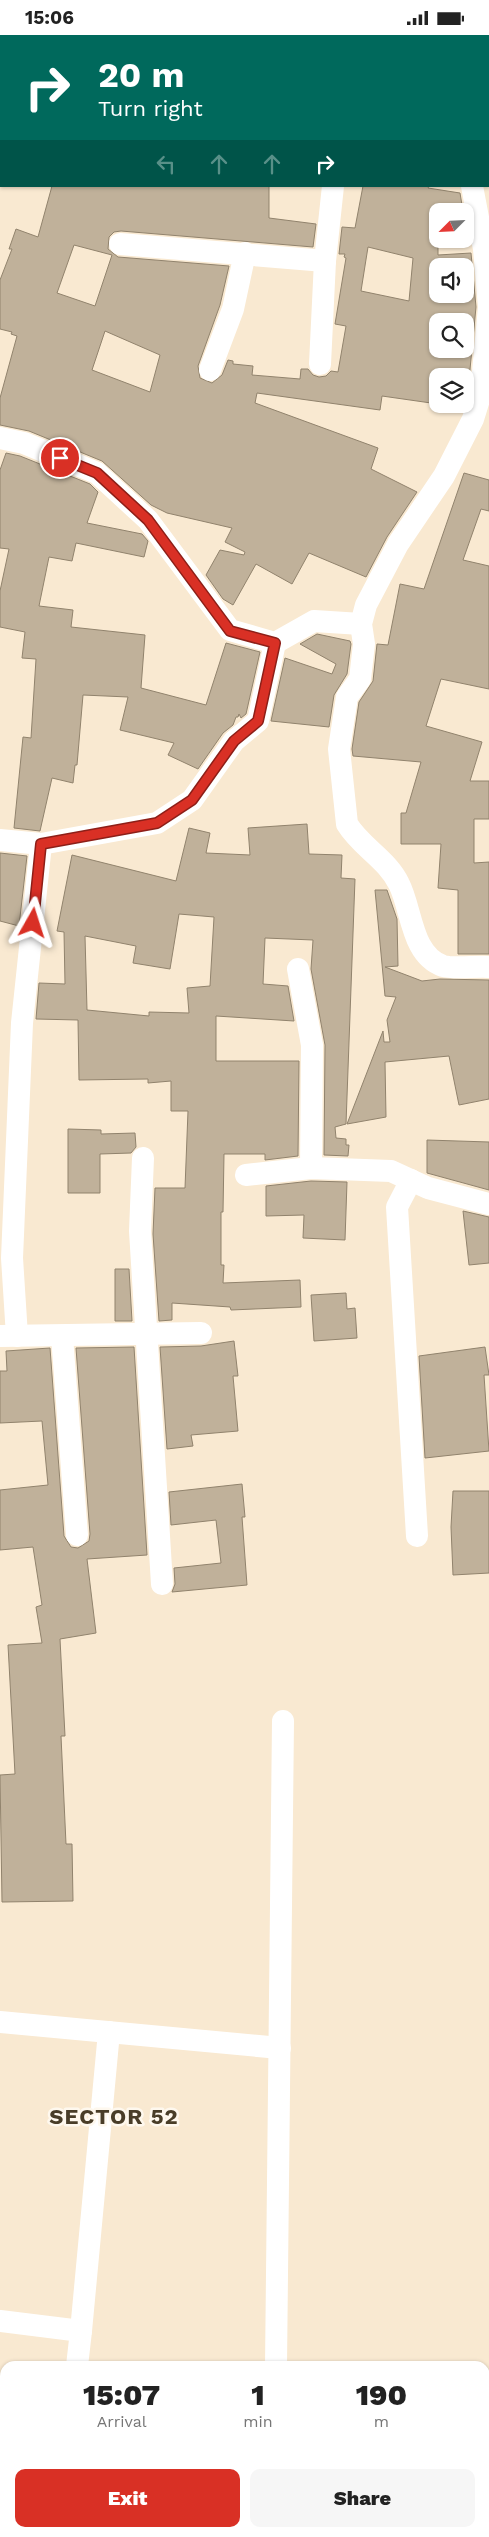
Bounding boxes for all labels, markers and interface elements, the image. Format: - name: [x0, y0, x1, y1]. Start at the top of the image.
- text: 15:06: [25, 6, 74, 29]
- text: 20 m: [98, 54, 184, 96]
- icon: right: [15, 55, 80, 120]
- text: Turn right: [98, 96, 203, 121]
- icon: left: [152, 150, 180, 178]
- icon: ahead: [205, 150, 233, 178]
- icon: ahead: [258, 150, 286, 178]
- icon: right: [311, 150, 339, 178]
- north arrow: [429, 203, 474, 247]
- map controls: [429, 203, 474, 413]
- button: sound: [429, 258, 474, 303]
- button: search: [429, 313, 474, 358]
- button: layers: [429, 368, 474, 413]
- pin: [39, 437, 81, 479]
- icon: arrive: [46, 444, 74, 472]
- position arrow: [6, 896, 58, 948]
- district label: SECTOR 52: [49, 2104, 179, 2129]
- text: 15:07: [83, 2377, 160, 2412]
- text: 1: [251, 2377, 265, 2412]
- text: 190: [356, 2377, 407, 2412]
- text: Arrival: [97, 2412, 147, 2431]
- text: min: [243, 2412, 273, 2431]
- text: m: [374, 2412, 389, 2431]
- button: Exit: [15, 2469, 240, 2527]
- button: Share: [250, 2469, 475, 2527]

